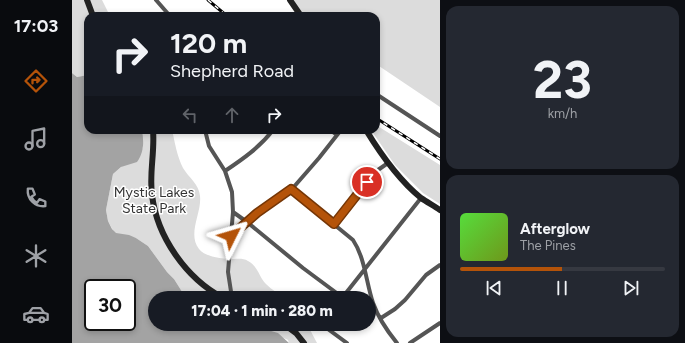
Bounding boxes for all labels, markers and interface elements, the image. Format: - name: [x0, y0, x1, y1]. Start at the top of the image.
- text: 17:03: [14, 15, 58, 37]
- text: 120 m: [170, 26, 247, 60]
- icon: right: [104, 28, 156, 80]
- text: 23: [533, 49, 592, 111]
- text: Shepherd Road: [170, 60, 294, 82]
- icon: directions: [22, 67, 50, 95]
- icon: left: [179, 104, 201, 126]
- icon: ahead: [221, 104, 243, 126]
- icon: right: [263, 104, 285, 126]
- text: km/h: [548, 106, 577, 121]
- icon: music: [22, 125, 50, 153]
- pin: [350, 165, 384, 199]
- icon: arrive: [356, 171, 378, 193]
- icon: phone: [22, 184, 50, 212]
- park label: Mystic Lakes State Park: [114, 184, 194, 217]
- position arrow: [210, 215, 252, 257]
- text: Afterglow: [520, 220, 590, 238]
- text: The Pines: [520, 238, 576, 253]
- icon: climate: [22, 242, 50, 270]
- icon: previous: [483, 277, 505, 299]
- icon: pause: [551, 277, 573, 299]
- icon: next: [620, 277, 642, 299]
- speed limit sign: 30: [84, 279, 136, 331]
- icon: car: [22, 300, 50, 328]
- text: 17:04 · 1 min · 280 m: [191, 302, 333, 320]

